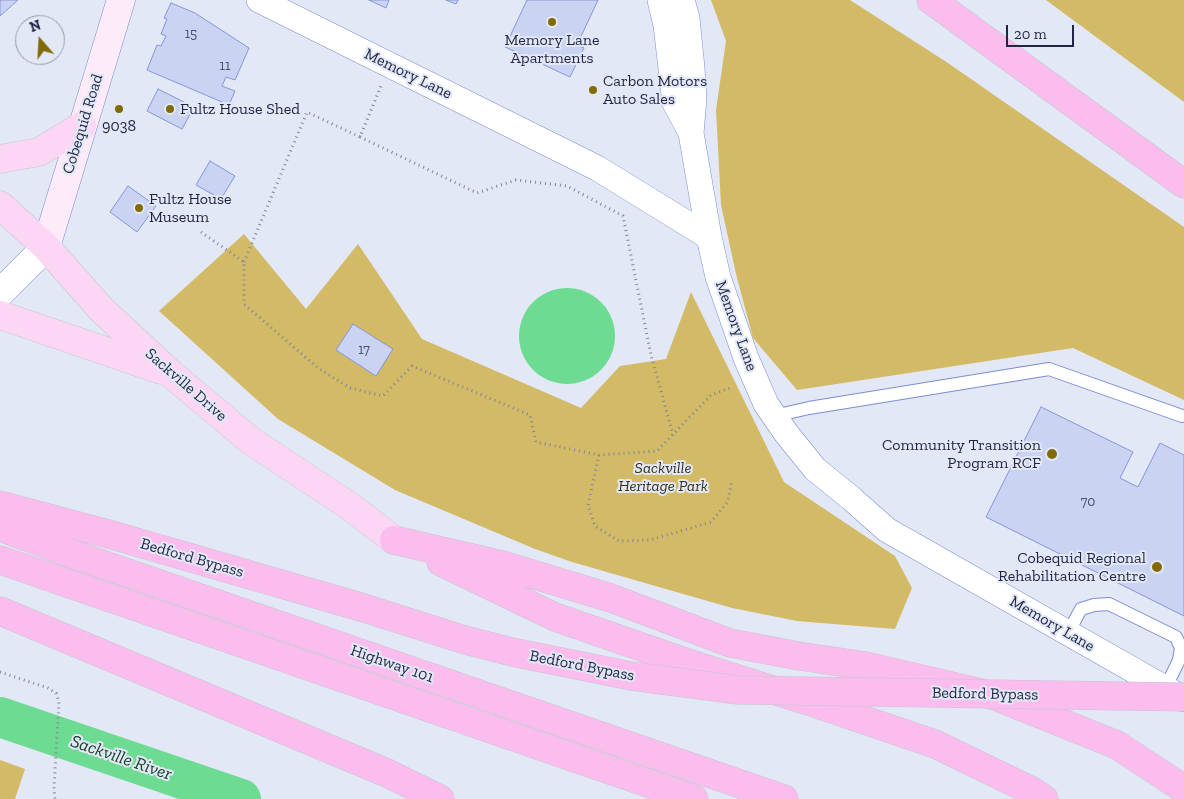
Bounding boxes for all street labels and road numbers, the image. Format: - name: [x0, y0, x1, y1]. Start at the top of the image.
- street label: Memory Lane: [361, 45, 455, 103]
- street label: Cobequid Road: [59, 72, 107, 176]
- street label: Memory Lane: [711, 278, 761, 374]
- street label: Sackville Drive: [141, 344, 231, 426]
- street label: Bedford Bypass: [138, 534, 246, 582]
- street label: Memory Lane: [1006, 592, 1098, 656]
- street label: Highway 101: [348, 641, 436, 687]
- street label: Bedford Bypass: [528, 646, 636, 686]
- street label: Bedford Bypass: [932, 683, 1038, 705]

